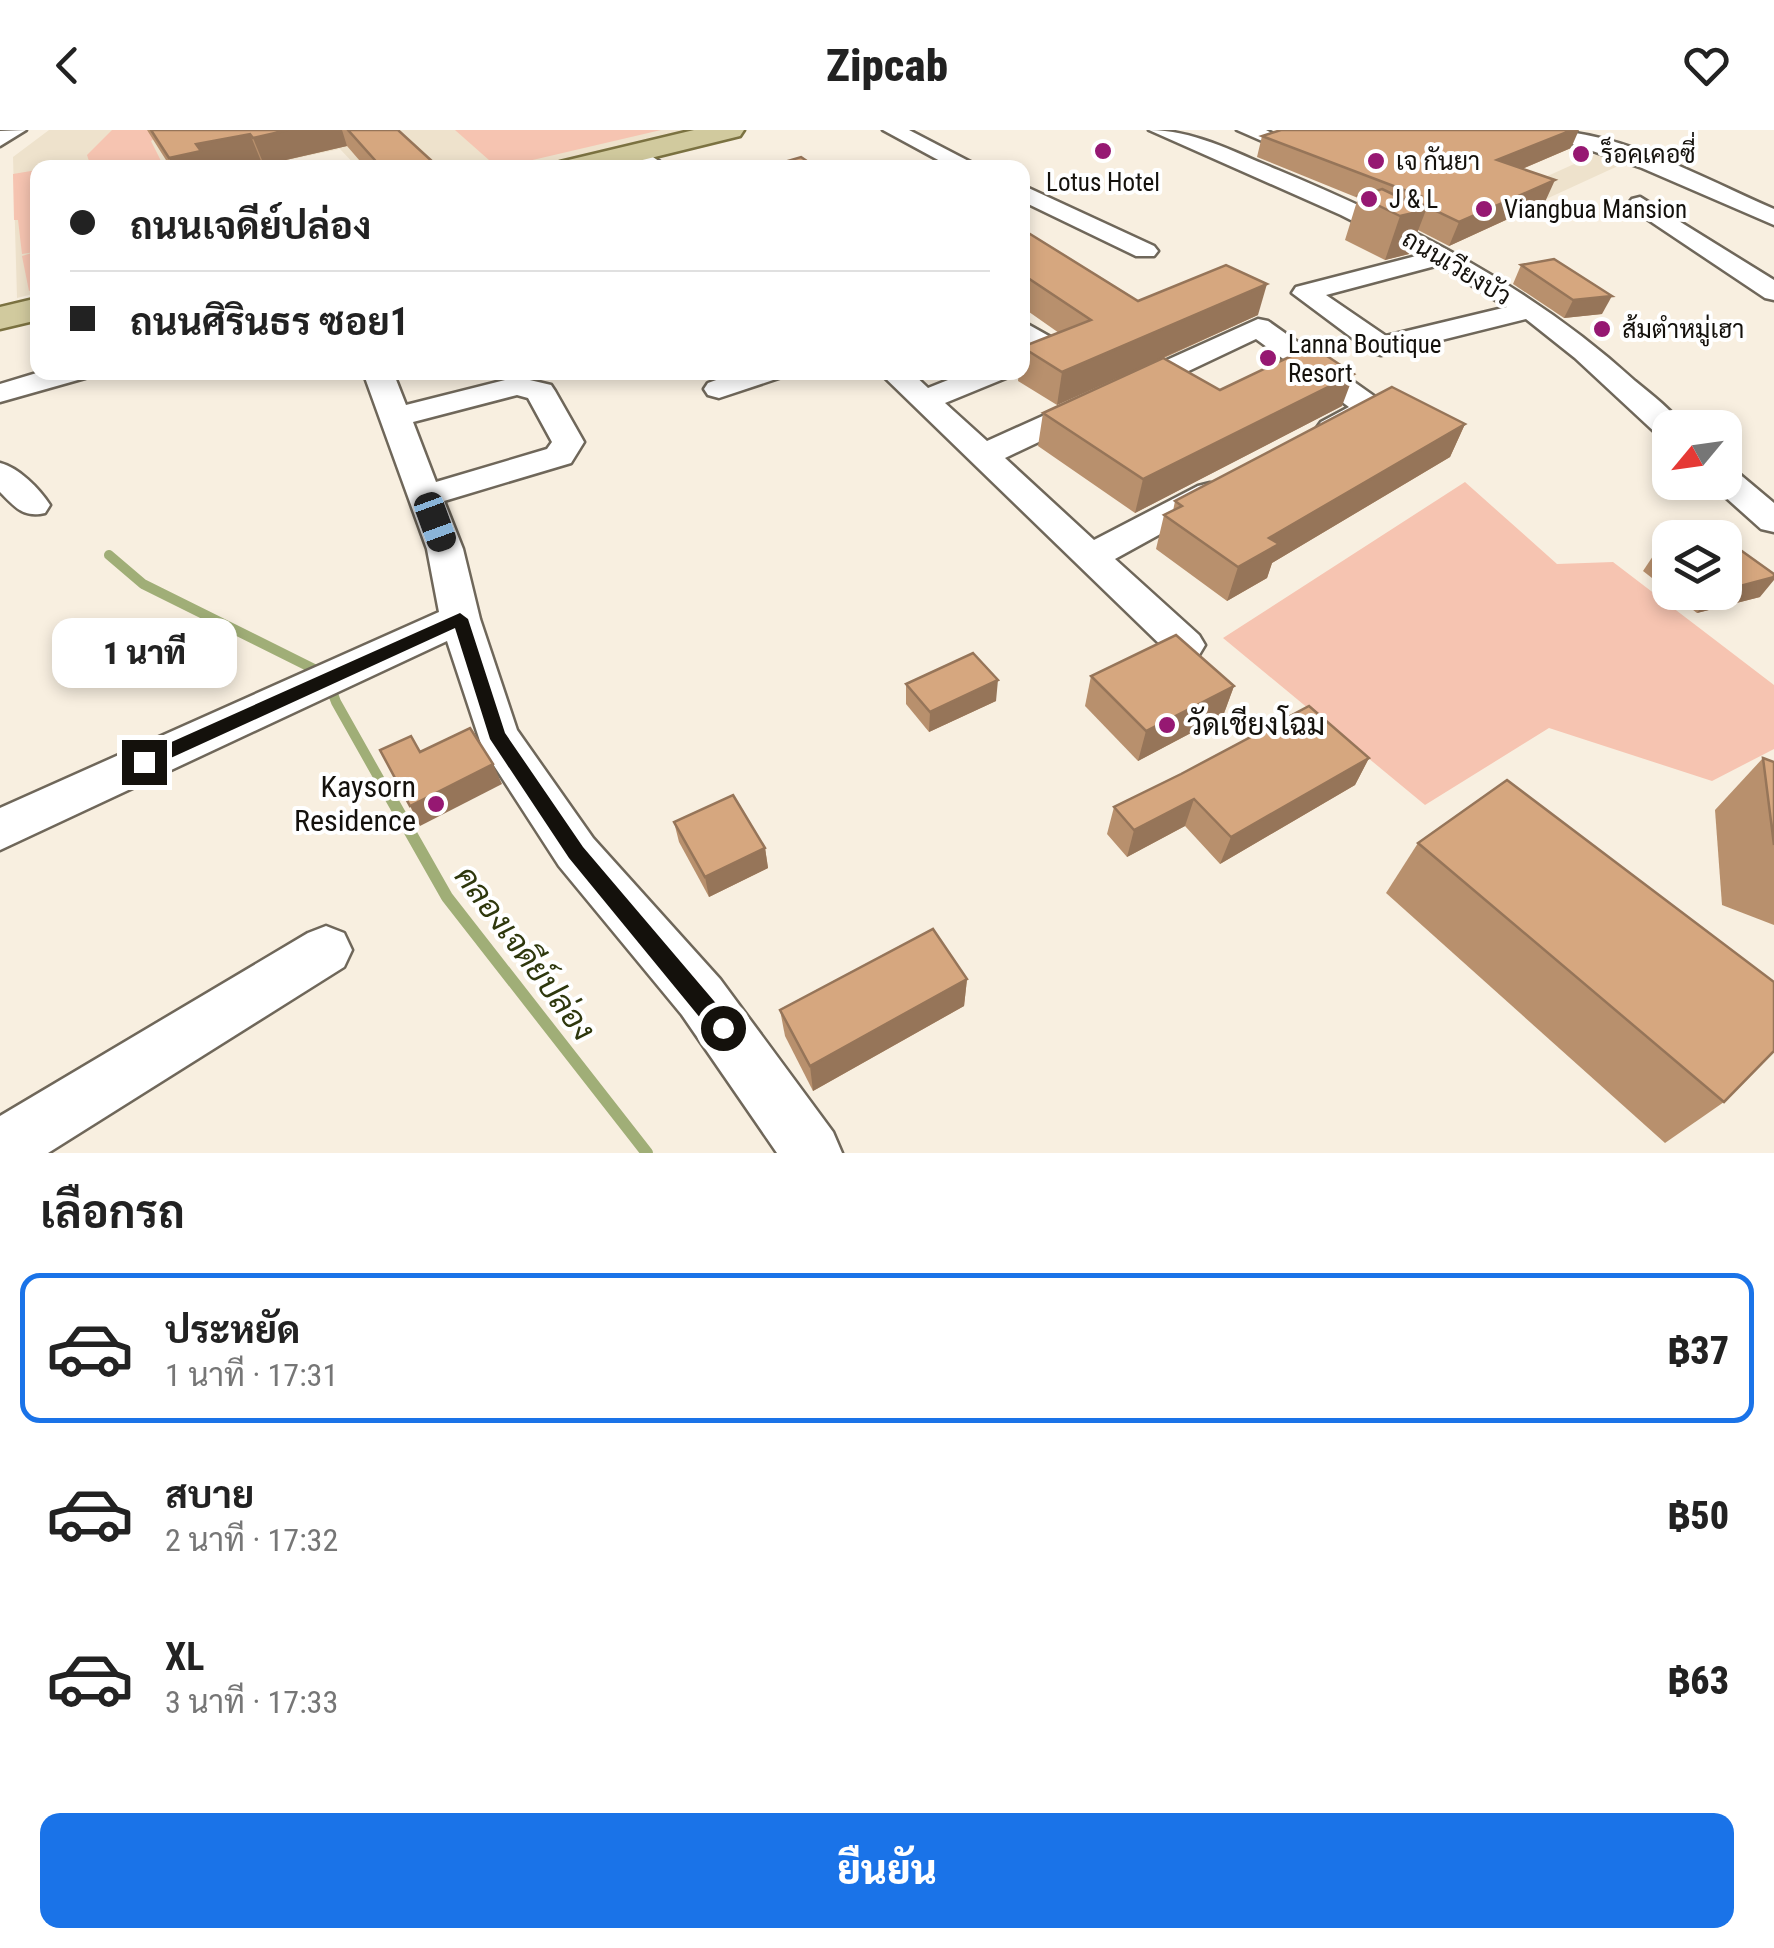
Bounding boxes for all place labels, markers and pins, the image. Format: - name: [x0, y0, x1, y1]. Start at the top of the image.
- place label: ร็อคเคอซี่: [1601, 132, 1696, 169]
- marker: Lotus Hotel: [1092, 140, 1114, 162]
- marker: ร็อคเคอซี่: [1570, 143, 1592, 165]
- place label: เจ กันยา: [1396, 145, 1480, 176]
- marker: เจ กันยา: [1365, 150, 1387, 172]
- place label: Lotus Hotel: [1046, 168, 1160, 197]
- place label: J & L: [1389, 185, 1438, 214]
- marker: J & L: [1358, 188, 1380, 210]
- place label: Viangbua Mansion: [1504, 195, 1687, 224]
- marker: Viangbua Mansion: [1473, 198, 1495, 220]
- place label: ส้มตำหมู่เฮา: [1622, 314, 1744, 347]
- marker: ส้มตำหมู่เฮา: [1591, 318, 1613, 340]
- place label: Lanna Boutique Resort: [1288, 330, 1442, 388]
- marker: Lanna Boutique Resort: [1257, 347, 1279, 369]
- place label: วัดเชียงโฉม: [1187, 705, 1325, 742]
- marker: วัดเชียงโฉม: [1156, 714, 1178, 736]
- place label: Kaysorn Residence: [294, 769, 416, 838]
- marker: Kaysorn Residence: [425, 793, 447, 815]

